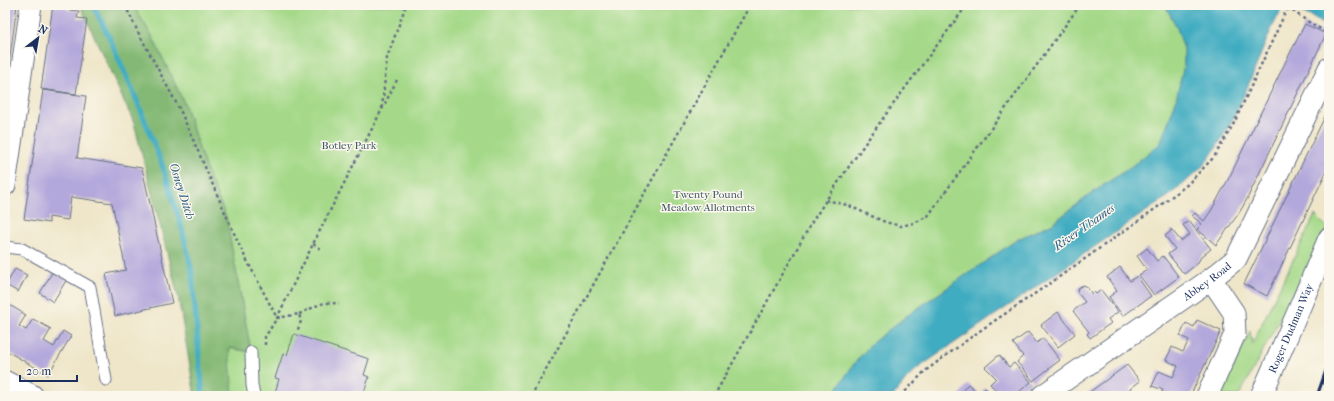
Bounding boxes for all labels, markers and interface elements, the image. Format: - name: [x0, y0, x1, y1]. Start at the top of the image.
- north arrow: [18, 18, 58, 58]
- text: N: [36, 22, 50, 38]
- park label: Botley Park: [322, 139, 377, 152]
- water label: Osney Ditch: [166, 161, 198, 221]
- park label: Twenty Pound Meadow Allotments: [661, 188, 755, 214]
- water label: River Thames: [1050, 201, 1117, 254]
- street label: Abbey Road: [1180, 259, 1235, 304]
- street label: Roger Dudman Way: [1266, 281, 1317, 375]
- scale bar: [20, 357, 77, 383]
- text: 20 m: [26, 364, 51, 378]

